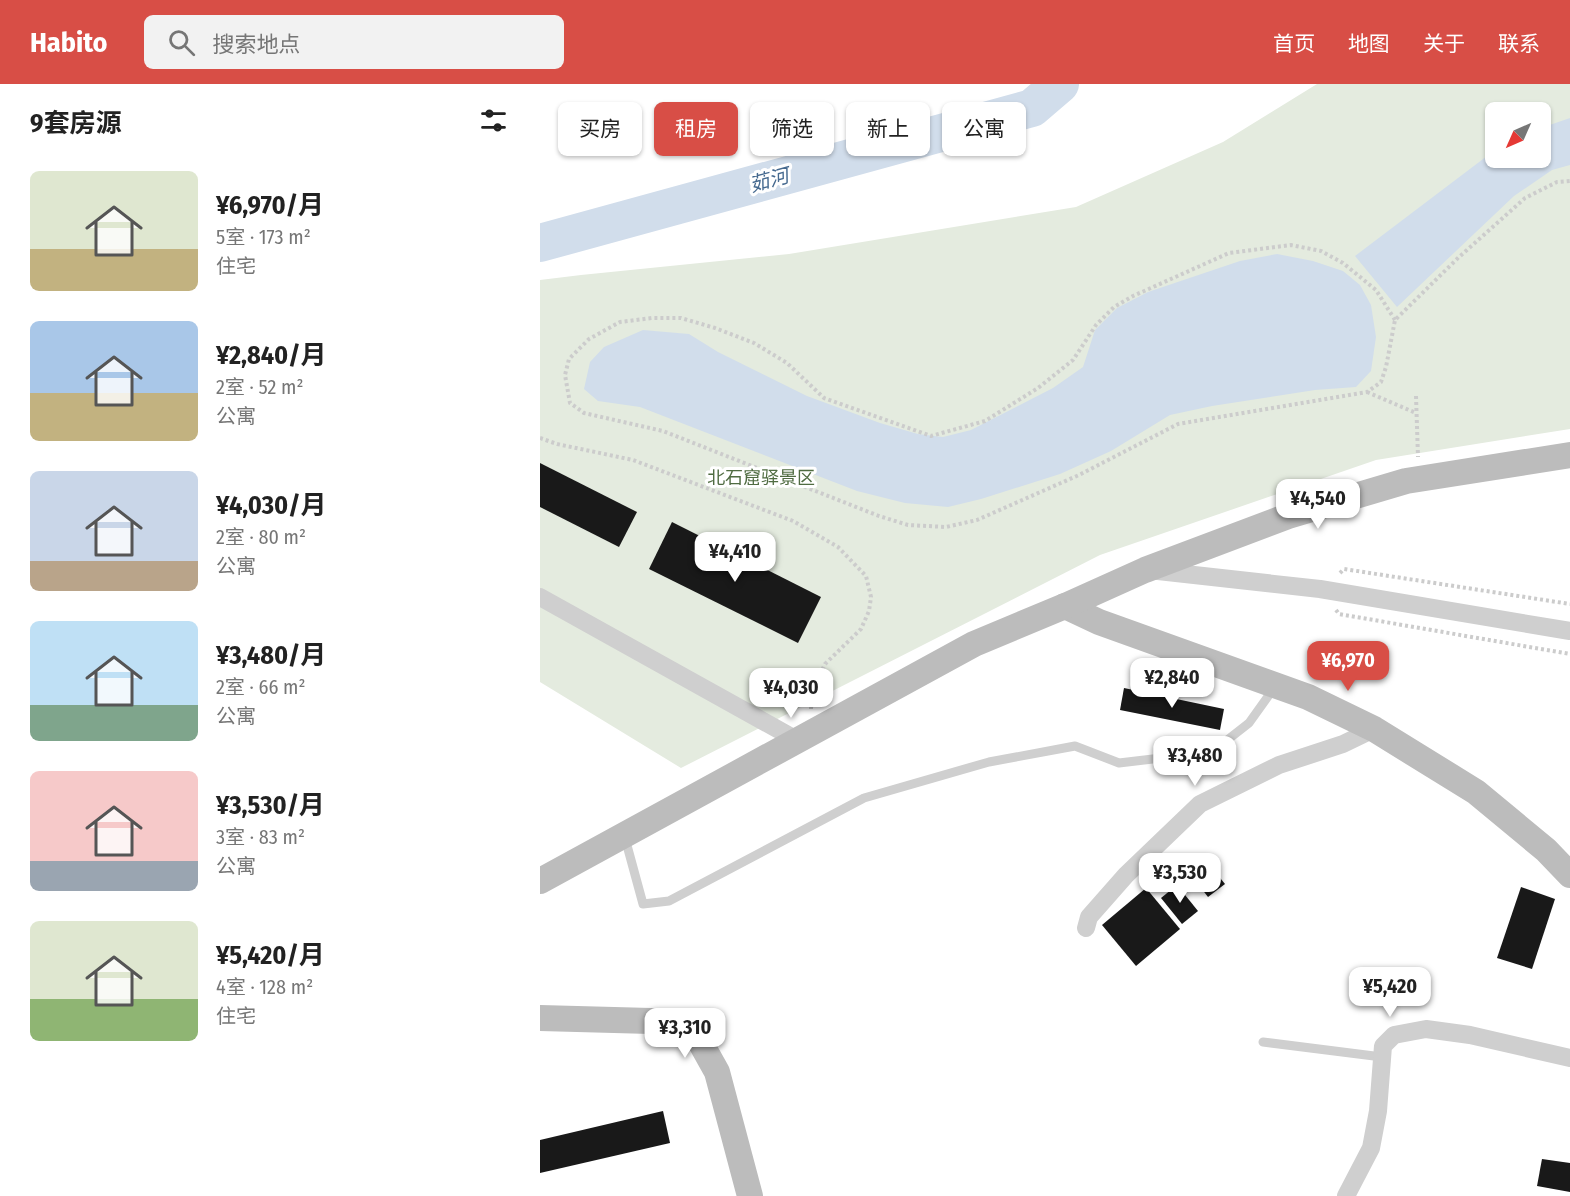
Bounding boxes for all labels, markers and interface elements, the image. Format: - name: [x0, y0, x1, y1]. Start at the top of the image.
- search box: [144, 15, 564, 69]
- text: Habito: [30, 26, 108, 59]
- icon: search: [165, 26, 198, 59]
- text: 搜索地点: [213, 31, 301, 58]
- text: 首页: [1273, 31, 1315, 57]
- text: 地图: [1348, 31, 1390, 57]
- text: 关于: [1423, 31, 1465, 57]
- text: 联系: [1498, 31, 1540, 57]
- chip: 买房: [558, 102, 642, 156]
- chip: 租房: [654, 102, 738, 156]
- chip: 筛选: [750, 102, 834, 156]
- chip: 新上: [846, 102, 930, 156]
- chip: 公寓: [942, 102, 1026, 156]
- north arrow: [1485, 102, 1551, 168]
- map controls: [1485, 102, 1551, 168]
- icon: filters: [477, 104, 510, 137]
- text: 9套房源: [30, 108, 121, 139]
- water label: 茹河: [747, 162, 795, 197]
- text: ¥6,970/月: [216, 190, 324, 221]
- icon: home: [78, 195, 150, 267]
- text: 5室 · 173 m²: [216, 225, 311, 249]
- text: 住宅: [216, 254, 256, 278]
- text: ¥2,840/月: [216, 340, 326, 371]
- icon: home: [78, 345, 150, 417]
- text: 2室 · 52 m²: [216, 375, 303, 399]
- text: 公寓: [216, 404, 256, 428]
- park label: 北石窟驿景区: [707, 467, 815, 489]
- pin: ¥4,540: [1269, 479, 1367, 530]
- text: ¥4,540: [1290, 486, 1346, 510]
- text: ¥4,030/月: [216, 490, 326, 521]
- icon: home: [78, 495, 150, 567]
- text: 2室 · 80 m²: [216, 525, 306, 549]
- pin: ¥4,410: [686, 532, 784, 583]
- text: ¥4,410: [709, 539, 761, 563]
- text: 公寓: [216, 554, 256, 578]
- text: ¥3,480/月: [216, 640, 326, 671]
- pin: ¥6,970: [1299, 641, 1397, 692]
- icon: home: [78, 645, 150, 717]
- text: ¥6,970: [1321, 648, 1375, 672]
- pin: ¥2,840: [1123, 658, 1221, 709]
- text: ¥2,840: [1144, 665, 1200, 689]
- pin: ¥4,030: [742, 668, 840, 719]
- text: 2室 · 66 m²: [216, 675, 306, 699]
- text: ¥4,030: [763, 675, 819, 699]
- text: 公寓: [216, 704, 256, 728]
- pin: ¥3,480: [1146, 736, 1244, 787]
- text: ¥3,480: [1167, 743, 1223, 767]
- text: ¥3,530/月: [216, 790, 325, 821]
- icon: home: [78, 795, 150, 867]
- text: 3室 · 83 m²: [216, 825, 305, 849]
- pin: ¥3,530: [1131, 853, 1229, 904]
- text: 公寓: [216, 854, 256, 878]
- text: ¥3,530: [1153, 860, 1207, 884]
- text: ¥5,420/月: [216, 940, 325, 971]
- icon: home: [78, 945, 150, 1017]
- pin: ¥5,420: [1341, 967, 1439, 1018]
- text: ¥5,420: [1363, 974, 1417, 998]
- text: 4室 · 128 m²: [216, 975, 313, 999]
- text: 住宅: [216, 1004, 256, 1028]
- pin: ¥3,310: [636, 1008, 734, 1059]
- text: ¥3,310: [659, 1015, 711, 1039]

